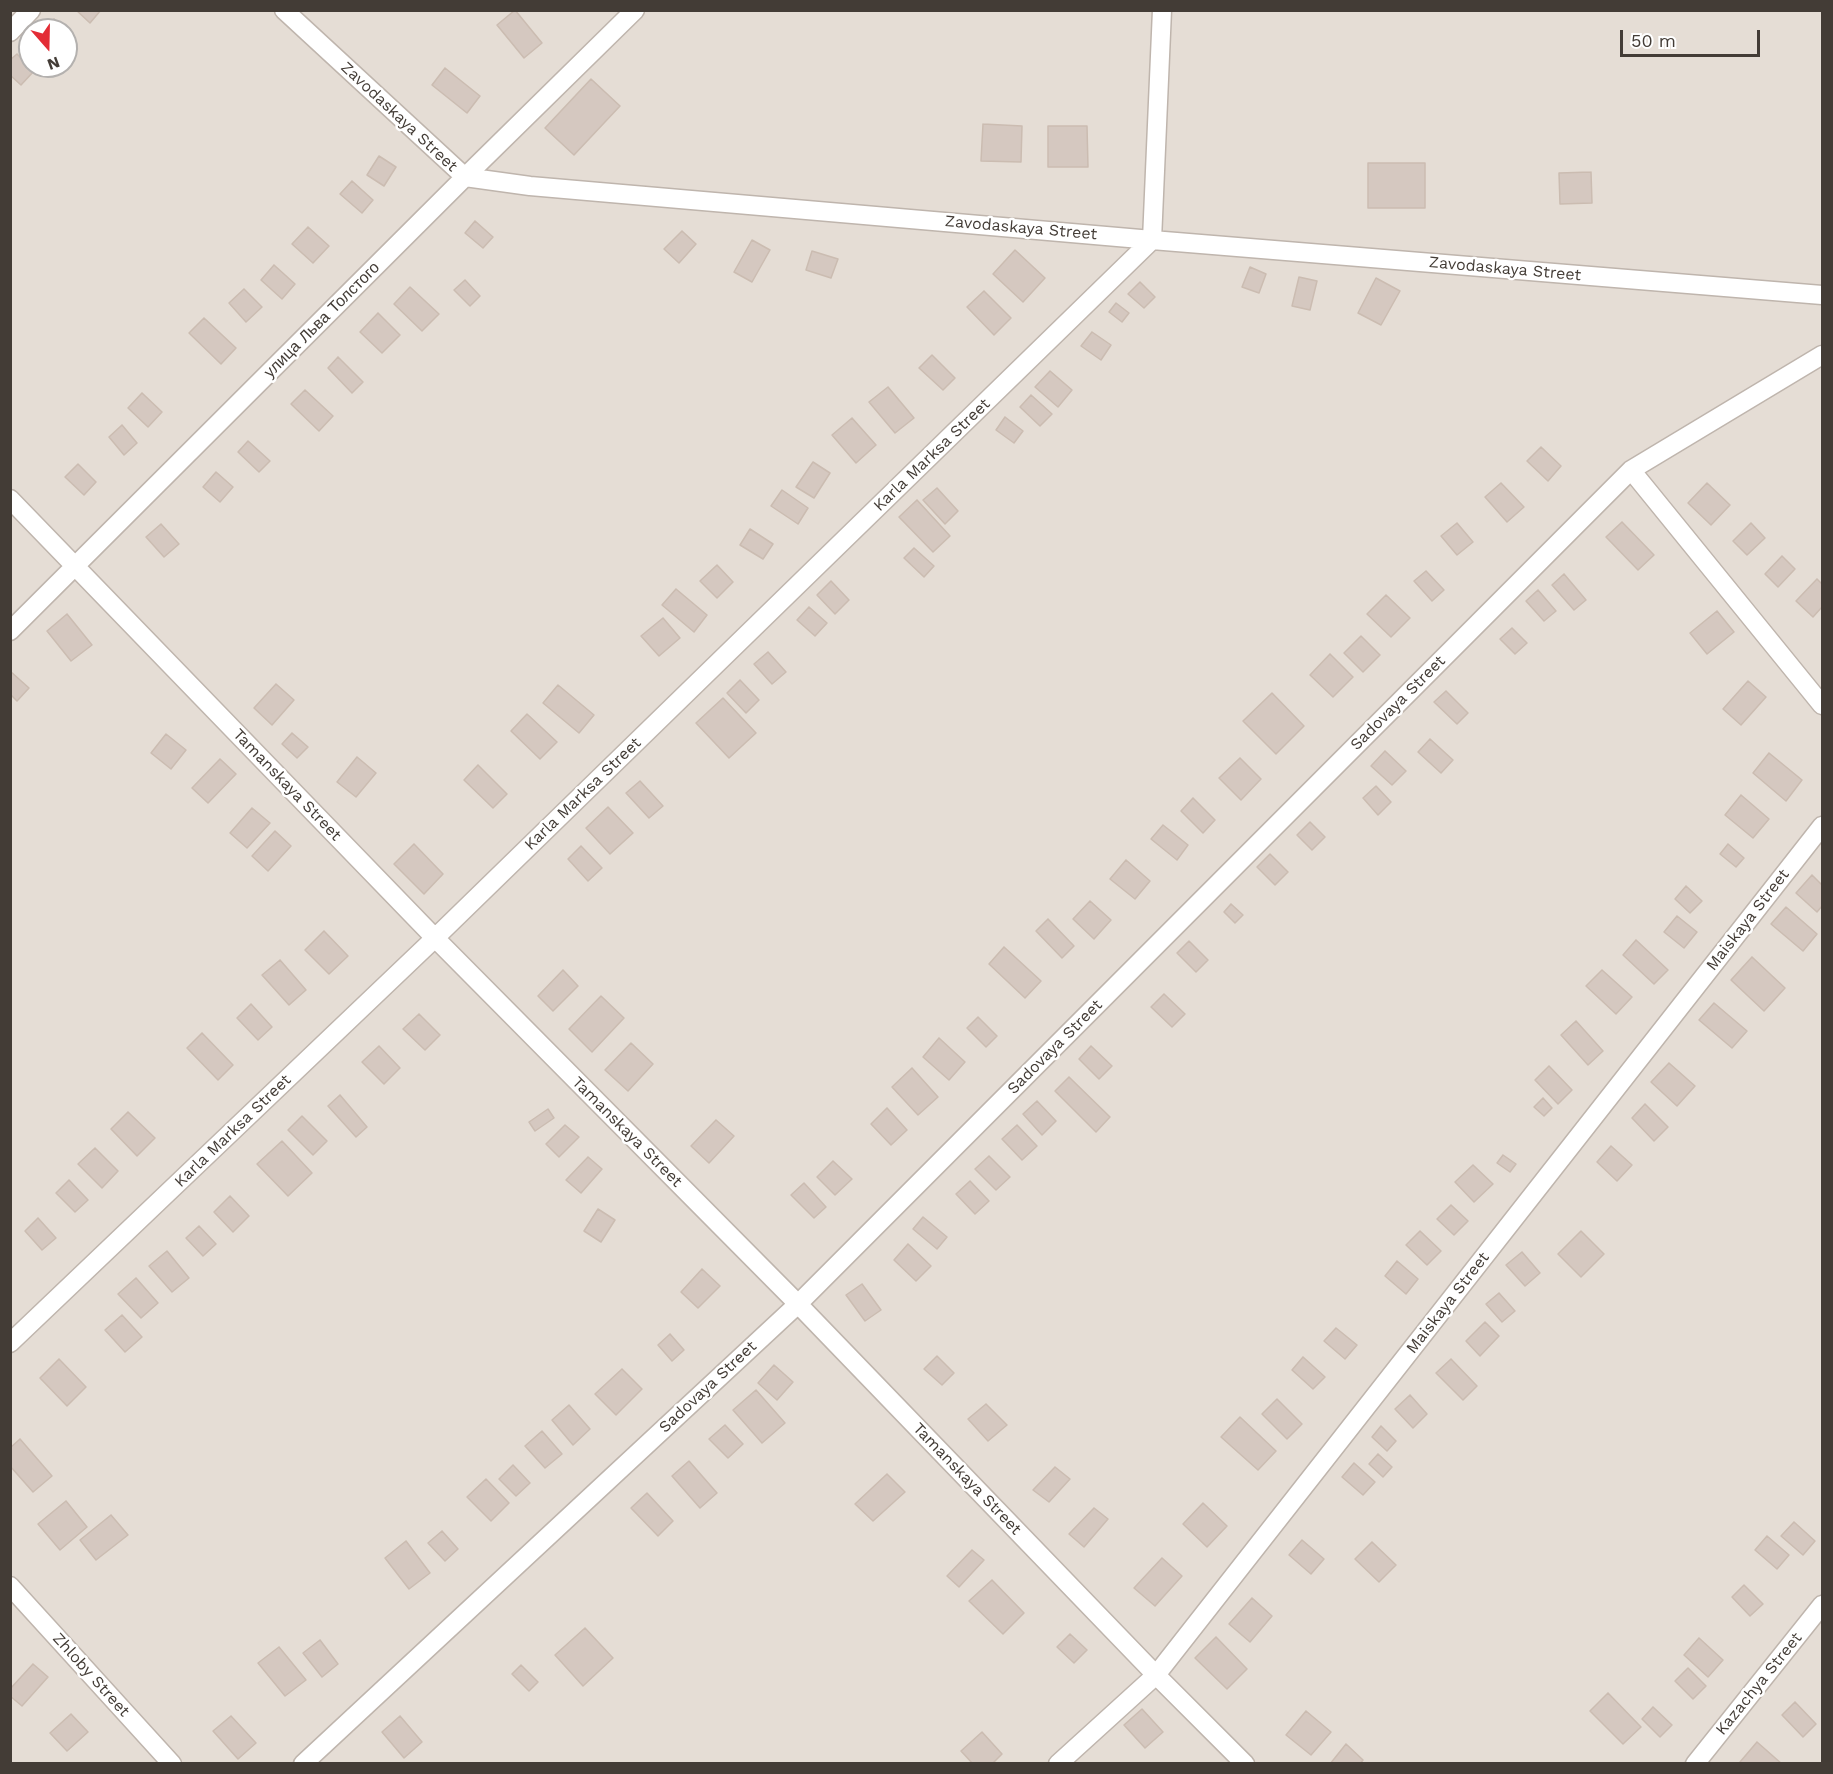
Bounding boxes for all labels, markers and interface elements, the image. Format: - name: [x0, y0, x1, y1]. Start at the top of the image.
- north arrow: [18, 18, 78, 78]
- scale bar: [1623, 18, 1762, 56]
- text: 50 m: [1631, 30, 1676, 51]
- text: N: [45, 53, 62, 74]
- street label: Zavodaskaya Street: [337, 58, 461, 176]
- street label: Zavodaskaya Street: [944, 212, 1098, 244]
- street label: Zavodaskaya Street: [1428, 253, 1582, 285]
- street label: улица Льва Толстого: [260, 258, 384, 382]
- street label: Karla Marksa Street: [870, 394, 994, 516]
- street label: Sadovaya Street: [1347, 652, 1449, 754]
- street label: Tamanskaya Street: [229, 725, 345, 845]
- street label: Karla Marksa Street: [521, 733, 645, 855]
- street label: Maiskaya Street: [1702, 865, 1794, 975]
- street label: Sadovaya Street: [1004, 996, 1106, 1098]
- street label: Karla Marksa Street: [171, 1070, 295, 1192]
- street label: Tamanskaya Street: [568, 1073, 686, 1191]
- street label: Maiskaya Street: [1402, 1248, 1494, 1358]
- street label: Sadovaya Street: [655, 1337, 761, 1437]
- street label: Tamanskaya Street: [909, 1419, 1025, 1539]
- street label: Zhloby Street: [48, 1629, 134, 1721]
- street label: Kazachya Street: [1712, 1629, 1806, 1739]

